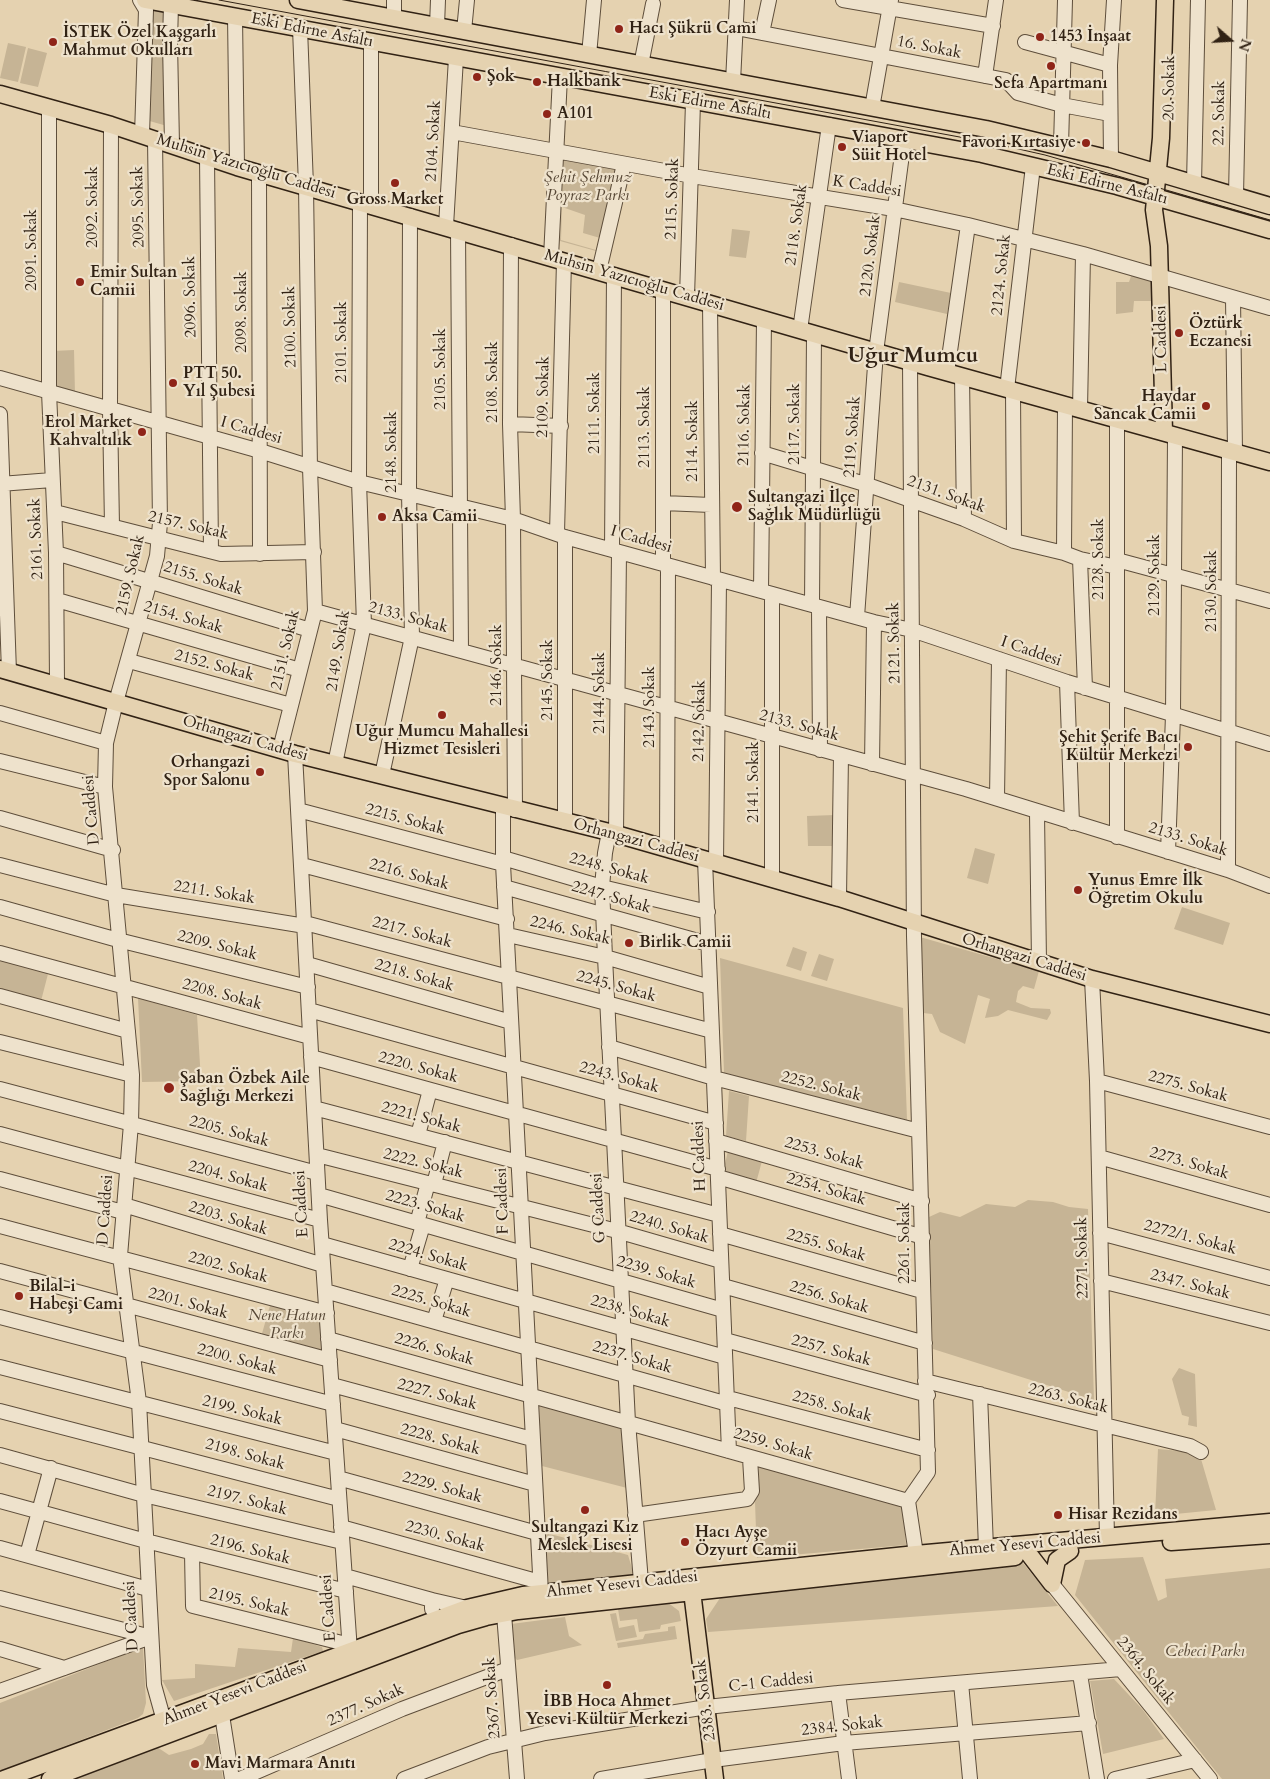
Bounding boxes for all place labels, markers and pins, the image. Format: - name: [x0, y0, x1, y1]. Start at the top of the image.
- place label: Hacı Şükrü Cami: [629, 19, 756, 39]
- place label: İSTEK Özel Kaşgarlı Mahmut Okulları: [63, 23, 216, 61]
- marker: Hacı Şükrü Cami: [613, 23, 625, 35]
- place label: 1453 İnşaat: [1050, 27, 1131, 47]
- marker: 1453 İnşaat: [1034, 31, 1046, 43]
- marker: İSTEK Özel Kaşgarlı Mahmut Okulları: [47, 36, 59, 48]
- marker: Sefa Apartmanı: [1045, 60, 1057, 72]
- place label: Şok: [487, 67, 515, 87]
- marker: Şok: [471, 71, 483, 83]
- place label: Halkbank: [547, 72, 621, 92]
- place label: Sefa Apartmanı: [994, 74, 1108, 94]
- marker: Halkbank: [531, 76, 543, 88]
- place label: A101: [557, 104, 594, 124]
- marker: A101: [541, 108, 553, 120]
- place label: Viaport Süit Hotel: [852, 128, 927, 166]
- place label: Favori Kırtasiye: [961, 133, 1076, 153]
- marker: Favori Kırtasiye: [1080, 137, 1092, 149]
- marker: Viaport Süit Hotel: [836, 141, 848, 153]
- marker: Gross Market: [389, 177, 401, 189]
- place label: Gross Market: [347, 190, 443, 210]
- place label: Emir Sultan Camii: [90, 263, 177, 301]
- marker: Emir Sultan Camii: [74, 276, 86, 288]
- place label: Öztürk Eczanesi: [1189, 314, 1252, 352]
- marker: Öztürk Eczanesi: [1173, 327, 1185, 339]
- place label: PTT 50. Yıl Şubesi: [183, 364, 255, 402]
- marker: PTT 50. Yıl Şubesi: [167, 377, 179, 389]
- place label: Haydar Sancak Camii: [1094, 387, 1196, 425]
- marker: Haydar Sancak Camii: [1200, 400, 1212, 412]
- place label: Erol Market Kahvaltılık: [45, 413, 132, 451]
- marker: Erol Market Kahvaltılık: [136, 426, 148, 438]
- place label: Sultangazi İlçe Sağlık Müdürlüğü: [748, 488, 881, 526]
- marker: Sultangazi İlçe Sağlık Müdürlüğü: [730, 500, 744, 514]
- place label: Aksa Camii: [392, 507, 477, 527]
- marker: Aksa Camii: [376, 511, 388, 523]
- marker: Uğur Mumcu Mahallesi Hizmet Tesisleri: [436, 709, 448, 721]
- place label: Uğur Mumcu Mahallesi Hizmet Tesisleri: [355, 722, 529, 760]
- place label: Şehit Şerife Bacı Kültür Merkezi: [1059, 728, 1178, 766]
- marker: Şehit Şerife Bacı Kültür Merkezi: [1182, 741, 1194, 753]
- place label: Orhangazi Spor Salonu: [164, 753, 250, 791]
- marker: Orhangazi Spor Salonu: [254, 766, 266, 778]
- place label: Yunus Emre İlk Öğretim Okulu: [1088, 871, 1203, 909]
- marker: Yunus Emre İlk Öğretim Okulu: [1072, 884, 1084, 896]
- place label: Birlik Camii: [639, 933, 731, 953]
- marker: Birlik Camii: [623, 937, 635, 949]
- place label: Şaban Özbek Aile Sağlığı Merkezi: [180, 1069, 310, 1107]
- marker: Şaban Özbek Aile Sağlığı Merkezi: [162, 1081, 176, 1095]
- place label: Bilal-i Habeşi Cami: [29, 1277, 123, 1315]
- marker: Bilal-i Habeşi Cami: [13, 1290, 25, 1302]
- marker: Sultangazi Kız Meslek Lisesi: [579, 1504, 591, 1516]
- place label: Hisar Rezidans: [1068, 1505, 1178, 1525]
- marker: Hisar Rezidans: [1052, 1509, 1064, 1521]
- place label: Sultangazi Kız Meslek Lisesi: [532, 1518, 638, 1556]
- place label: Hacı Ayşe Özyurt Camii: [695, 1523, 797, 1561]
- marker: Hacı Ayşe Özyurt Camii: [679, 1536, 691, 1548]
- marker: İBB Hoca Ahmet Yesevi Kültür Merkezi: [601, 1679, 613, 1691]
- place label: İBB Hoca Ahmet Yesevi Kültür Merkezi: [526, 1692, 688, 1730]
- place label: Mavi Marmara Anıtı: [205, 1754, 356, 1774]
- marker: Mavi Marmara Anıtı: [189, 1758, 201, 1770]

